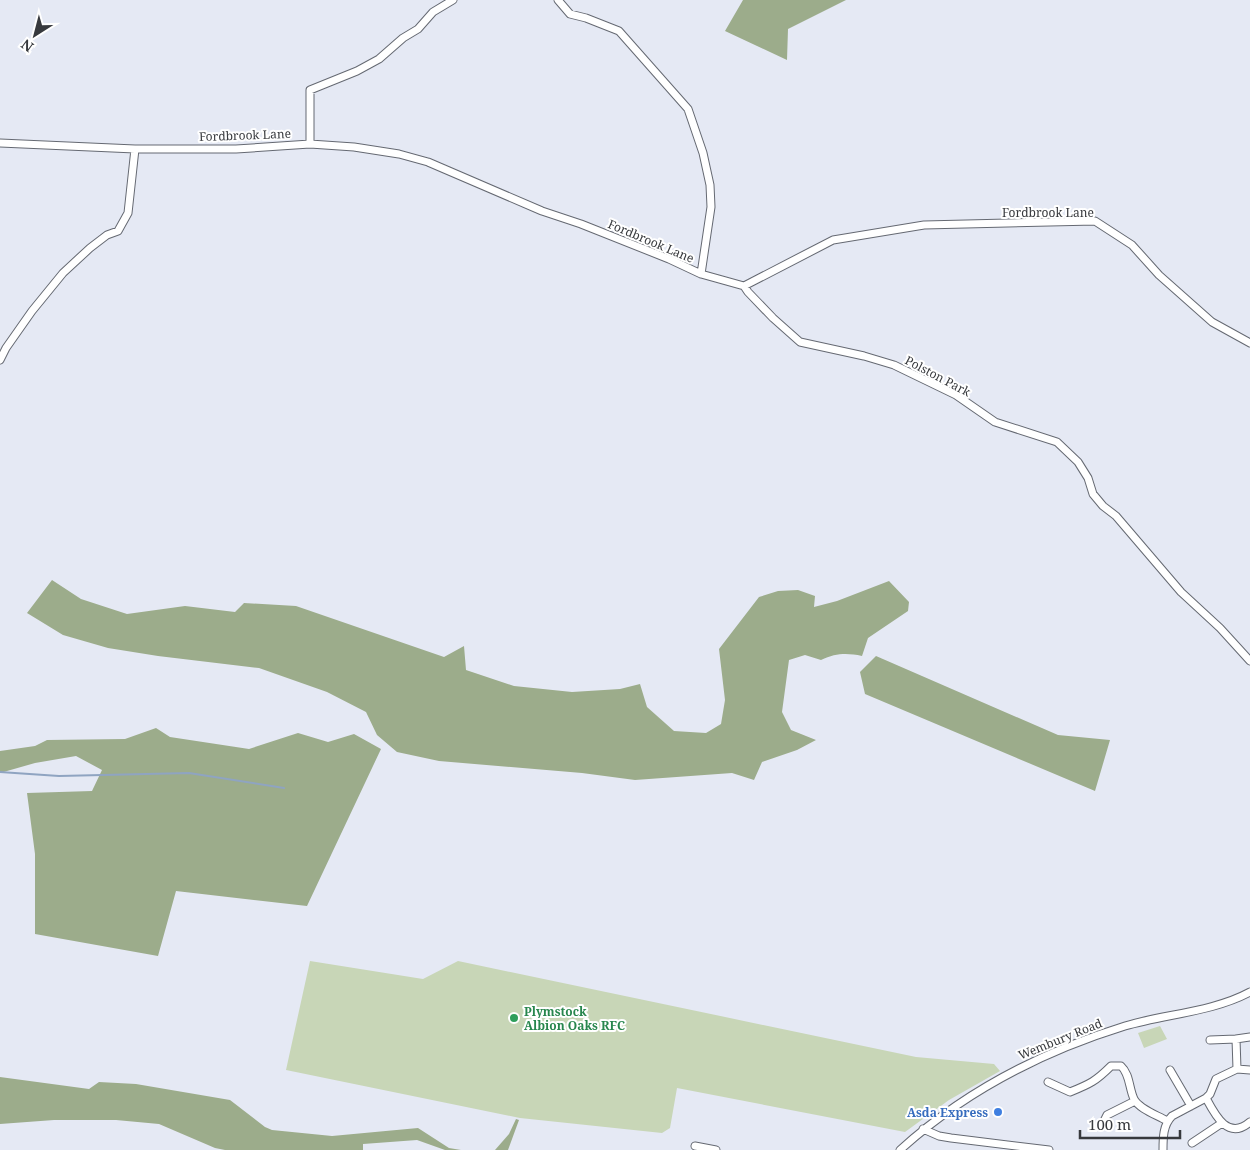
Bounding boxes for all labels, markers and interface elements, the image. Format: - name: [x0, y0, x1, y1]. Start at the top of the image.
- north arrow: [10, 10, 60, 60]
- text: N: [17, 35, 37, 57]
- street label: Fordbrook Lane: [199, 125, 291, 145]
- street label: Fordbrook Lane: [1002, 204, 1094, 221]
- street label: Fordbrook Lane: [605, 215, 697, 267]
- street label: Polston Park: [902, 352, 975, 401]
- place label: Plymstock Albion Oaks RFC: [524, 1003, 625, 1034]
- marker: Plymstock Albion Oaks RFC: [508, 1012, 520, 1024]
- street label: Wembury Road: [1016, 1014, 1105, 1064]
- place label: Asda Express: [907, 1104, 988, 1121]
- marker: Asda Express: [992, 1106, 1004, 1118]
- scale bar: [1080, 1108, 1180, 1140]
- text: 100 m: [1088, 1114, 1131, 1134]

